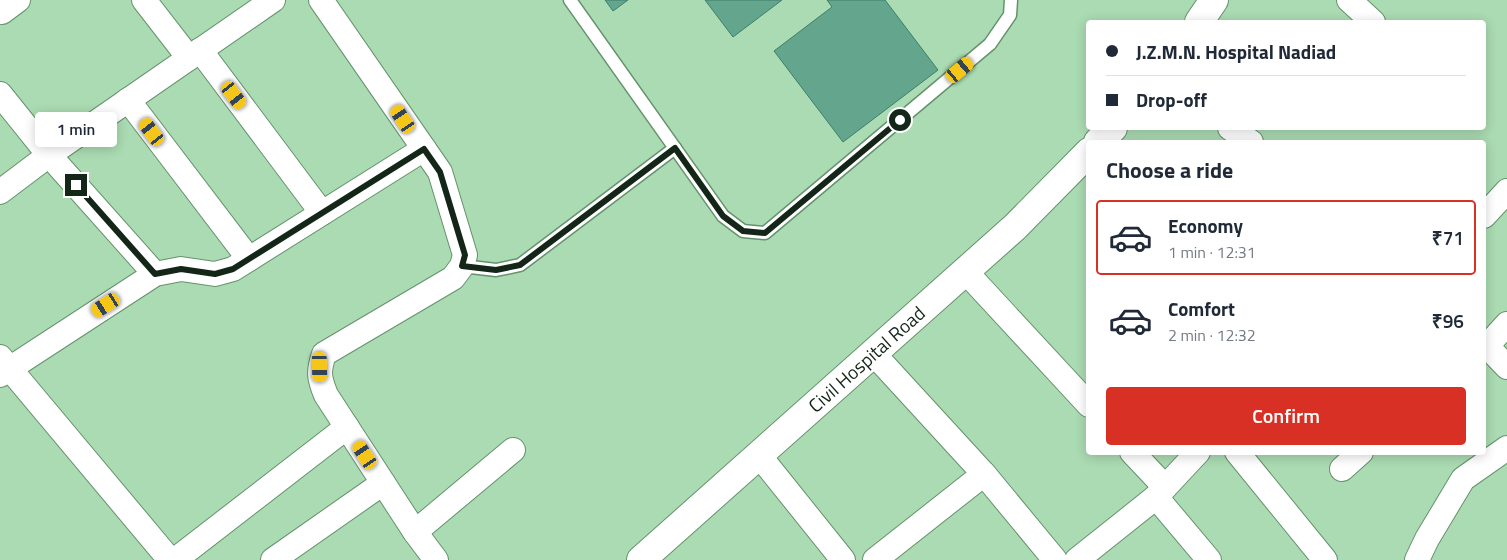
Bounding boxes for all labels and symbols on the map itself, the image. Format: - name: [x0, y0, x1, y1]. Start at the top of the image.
- car: [943, 55, 976, 85]
- car: [218, 79, 249, 111]
- car: [388, 102, 417, 136]
- route start: [889, 109, 911, 131]
- callout: 1 min: [35, 112, 117, 148]
- car: [136, 116, 167, 148]
- route end: [65, 174, 87, 196]
- car: [89, 291, 122, 319]
- street label: Civil Hospital Road: [801, 299, 931, 419]
- car: [312, 352, 327, 382]
- car: [350, 438, 379, 472]

